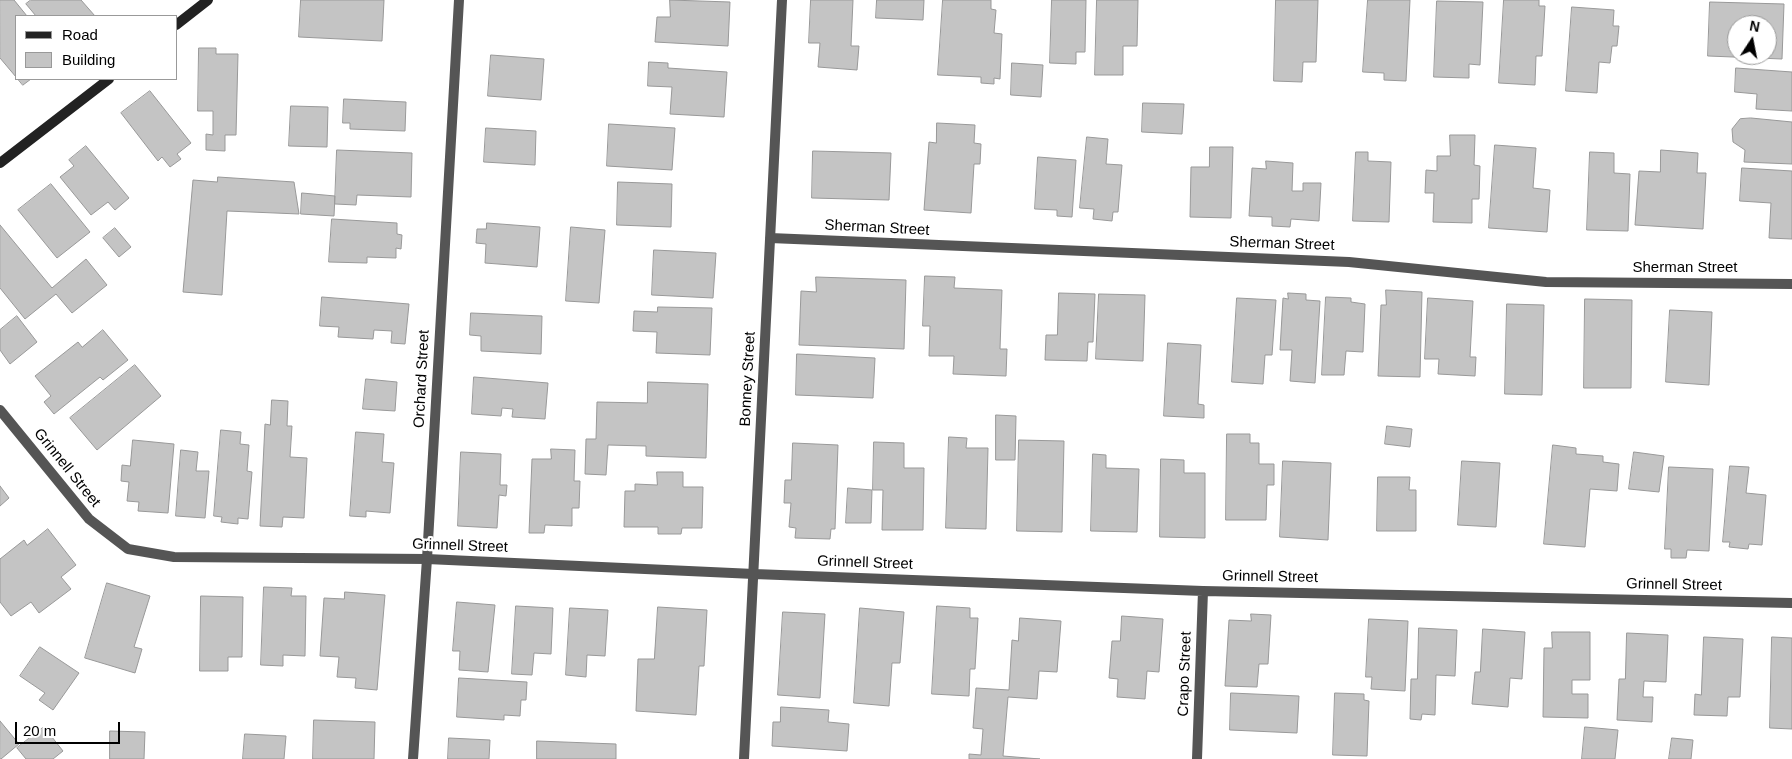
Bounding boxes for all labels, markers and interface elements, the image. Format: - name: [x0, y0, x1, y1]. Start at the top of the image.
- legend: [15, 15, 178, 80]
- north arrow: [1727, 15, 1777, 65]
- text: N: [1748, 17, 1761, 35]
- text: Road: [62, 26, 98, 43]
- text: Building: [62, 51, 115, 68]
- street label: Sherman Street: [824, 216, 930, 240]
- street label: Sherman Street: [1229, 233, 1335, 255]
- street label: Sherman Street: [1632, 259, 1738, 277]
- street label: Orchard Street: [410, 329, 434, 429]
- street label: Bonney Street: [737, 331, 759, 427]
- street label: Grinnell Street: [30, 425, 104, 511]
- street label: Grinnell Street: [412, 535, 508, 557]
- street label: Grinnell Street: [817, 552, 913, 574]
- street label: Grinnell Street: [1222, 567, 1318, 587]
- street label: Grinnell Street: [1626, 575, 1722, 595]
- street label: Crapo Street: [1175, 631, 1195, 717]
- scale bar: [18, 712, 122, 744]
- text: 20 m: [23, 722, 56, 739]

